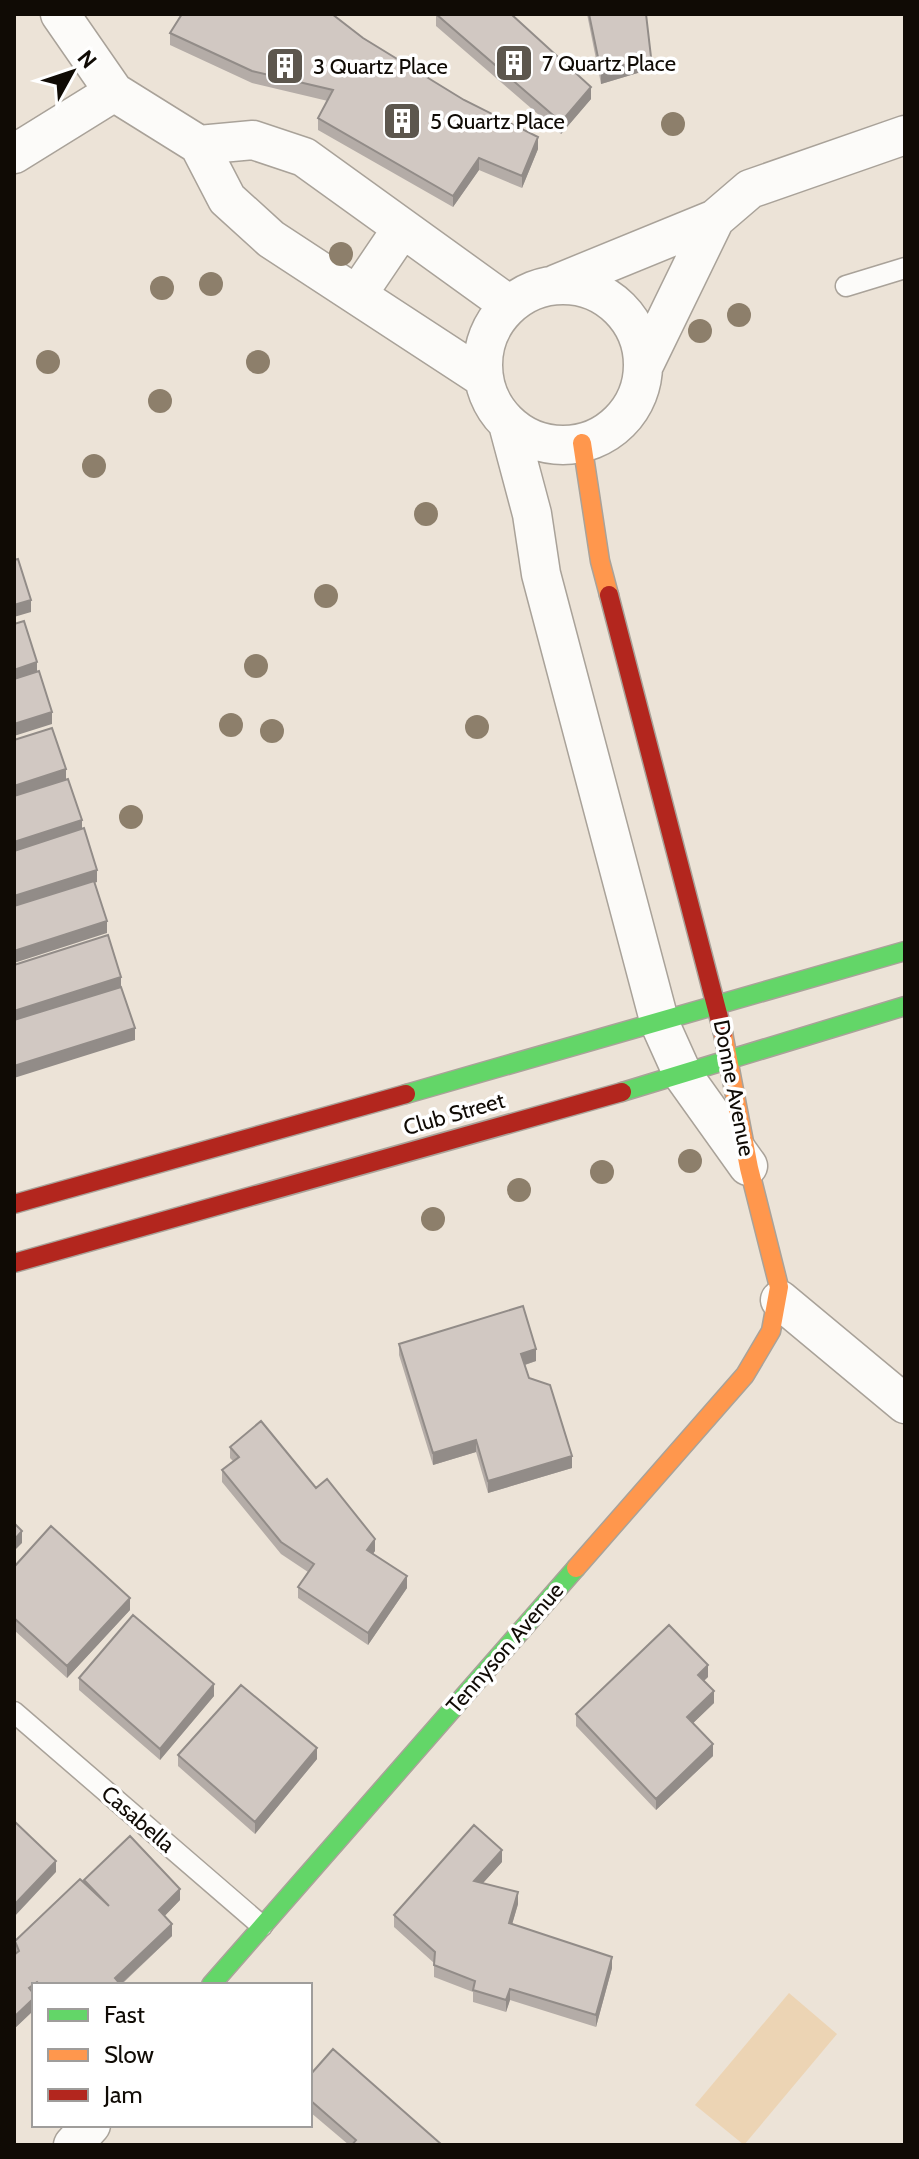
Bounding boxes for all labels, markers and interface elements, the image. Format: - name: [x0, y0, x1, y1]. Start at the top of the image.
- north arrow: [32, 32, 112, 112]
- building icon: 7 Quartz Place: [493, 42, 535, 84]
- text: N: [72, 45, 102, 74]
- building icon: 3 Quartz Place: [264, 45, 306, 87]
- place label: 7 Quartz Place: [542, 50, 676, 77]
- place label: 3 Quartz Place: [313, 53, 448, 80]
- building icon: 5 Quartz Place: [381, 100, 423, 142]
- place label: 5 Quartz Place: [430, 108, 565, 135]
- street label: Donne Avenue: [708, 1017, 760, 1159]
- street label: Club Street: [400, 1087, 508, 1141]
- street label: Tennyson Avenue: [441, 1577, 569, 1719]
- street label: Casabella: [96, 1780, 180, 1858]
- legend: [32, 1983, 312, 2127]
- text: Fast: [104, 2000, 145, 2029]
- text: Slow: [104, 2040, 154, 2069]
- text: Jam: [103, 2080, 142, 2109]

